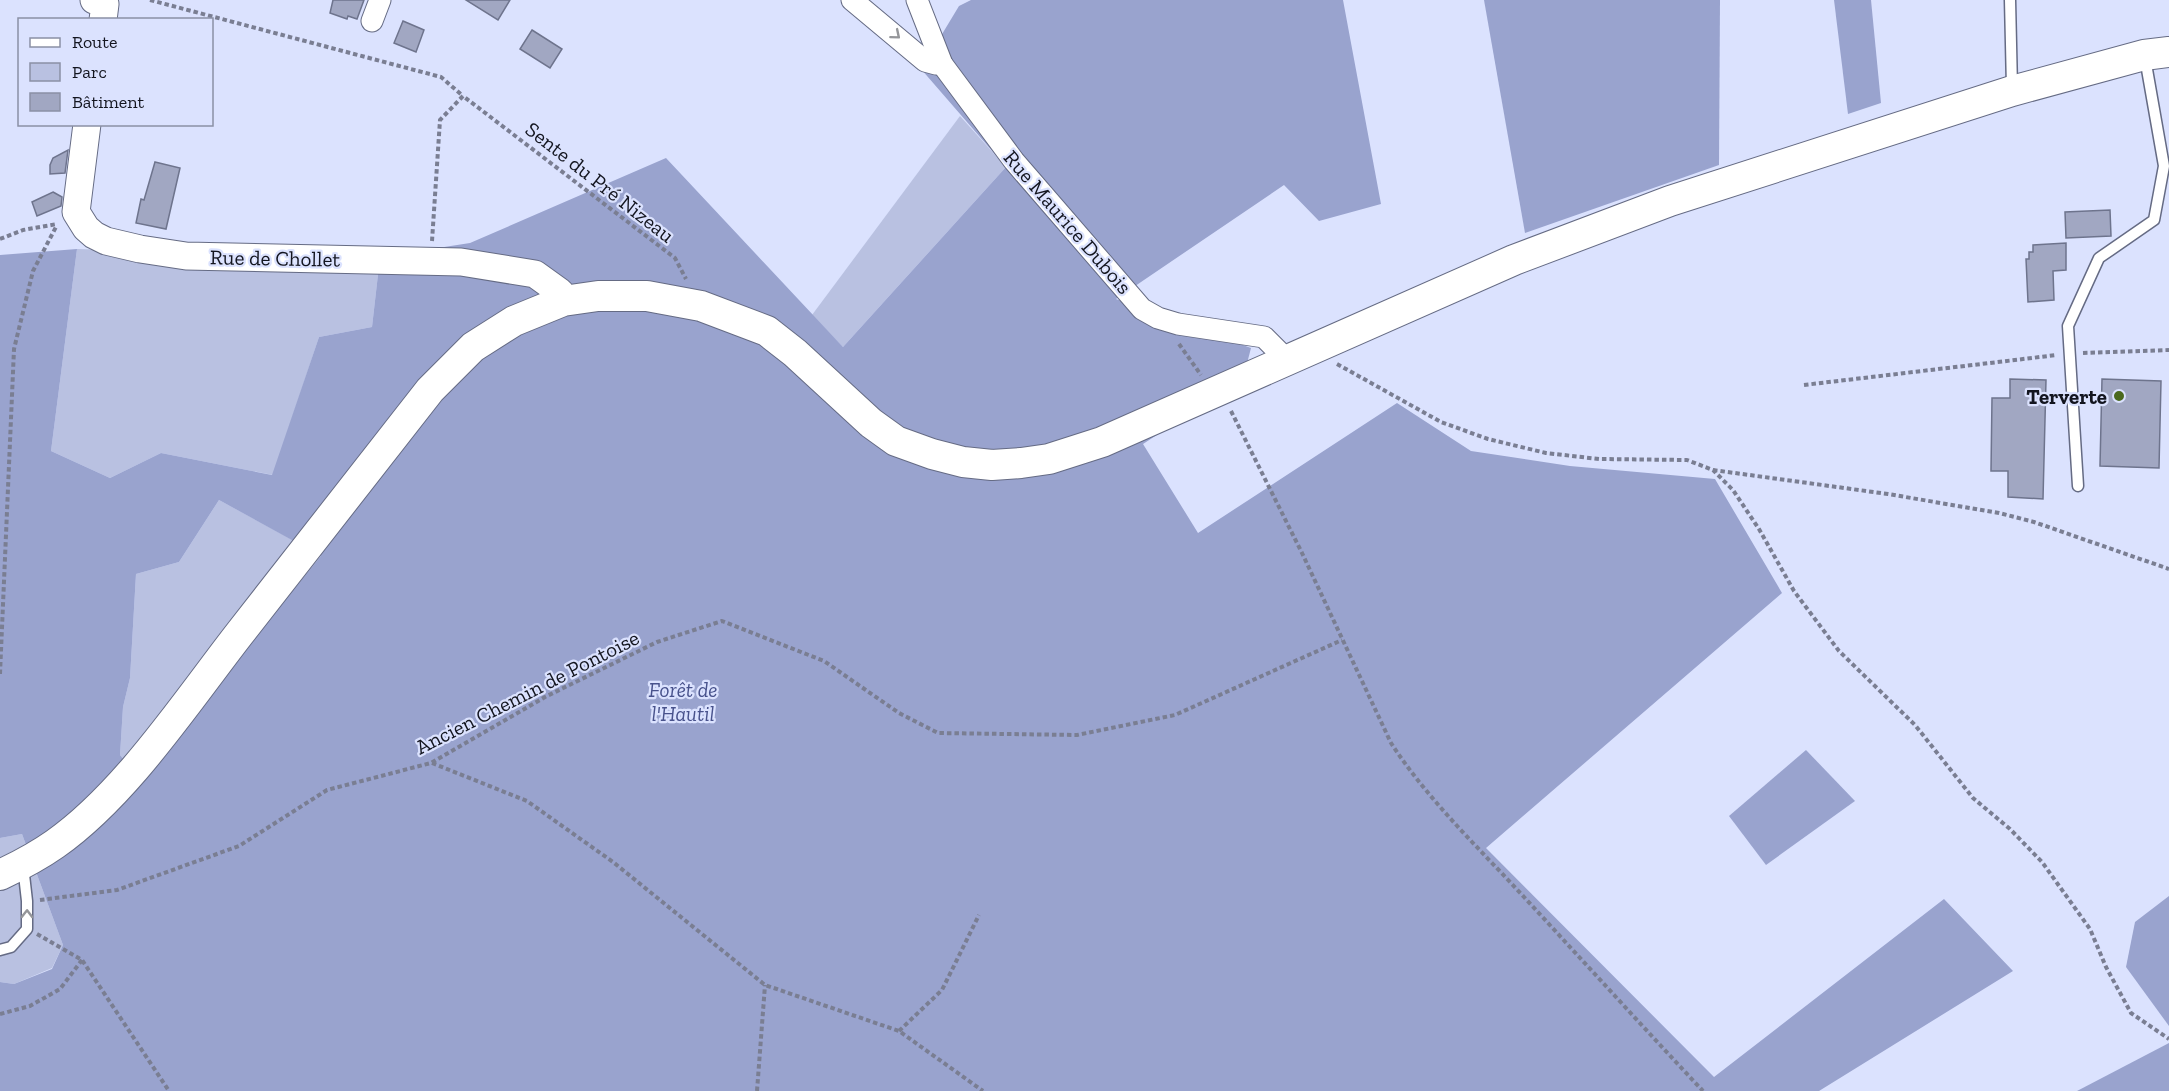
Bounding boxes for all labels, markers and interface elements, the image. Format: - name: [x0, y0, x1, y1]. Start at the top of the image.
- legend: [18, 18, 213, 126]
- one-way arrow: [889, 28, 900, 39]
- text: Route: [72, 31, 117, 53]
- text: Parc: [72, 61, 107, 83]
- text: Bâtiment: [72, 91, 145, 113]
- street label: Sente du Pré Nizeau: [521, 116, 679, 248]
- street label: Rue Maurice Dubois: [999, 145, 1137, 299]
- street label: Rue de Chollet: [210, 244, 341, 272]
- place label: Terverte: [2026, 384, 2107, 409]
- marker: Terverte: [2112, 389, 2126, 403]
- street label: Ancien Chemin de Pontoise: [411, 625, 643, 759]
- park label: Forêt de l'Hautil: [648, 677, 718, 726]
- one-way arrow: [21, 910, 33, 919]

